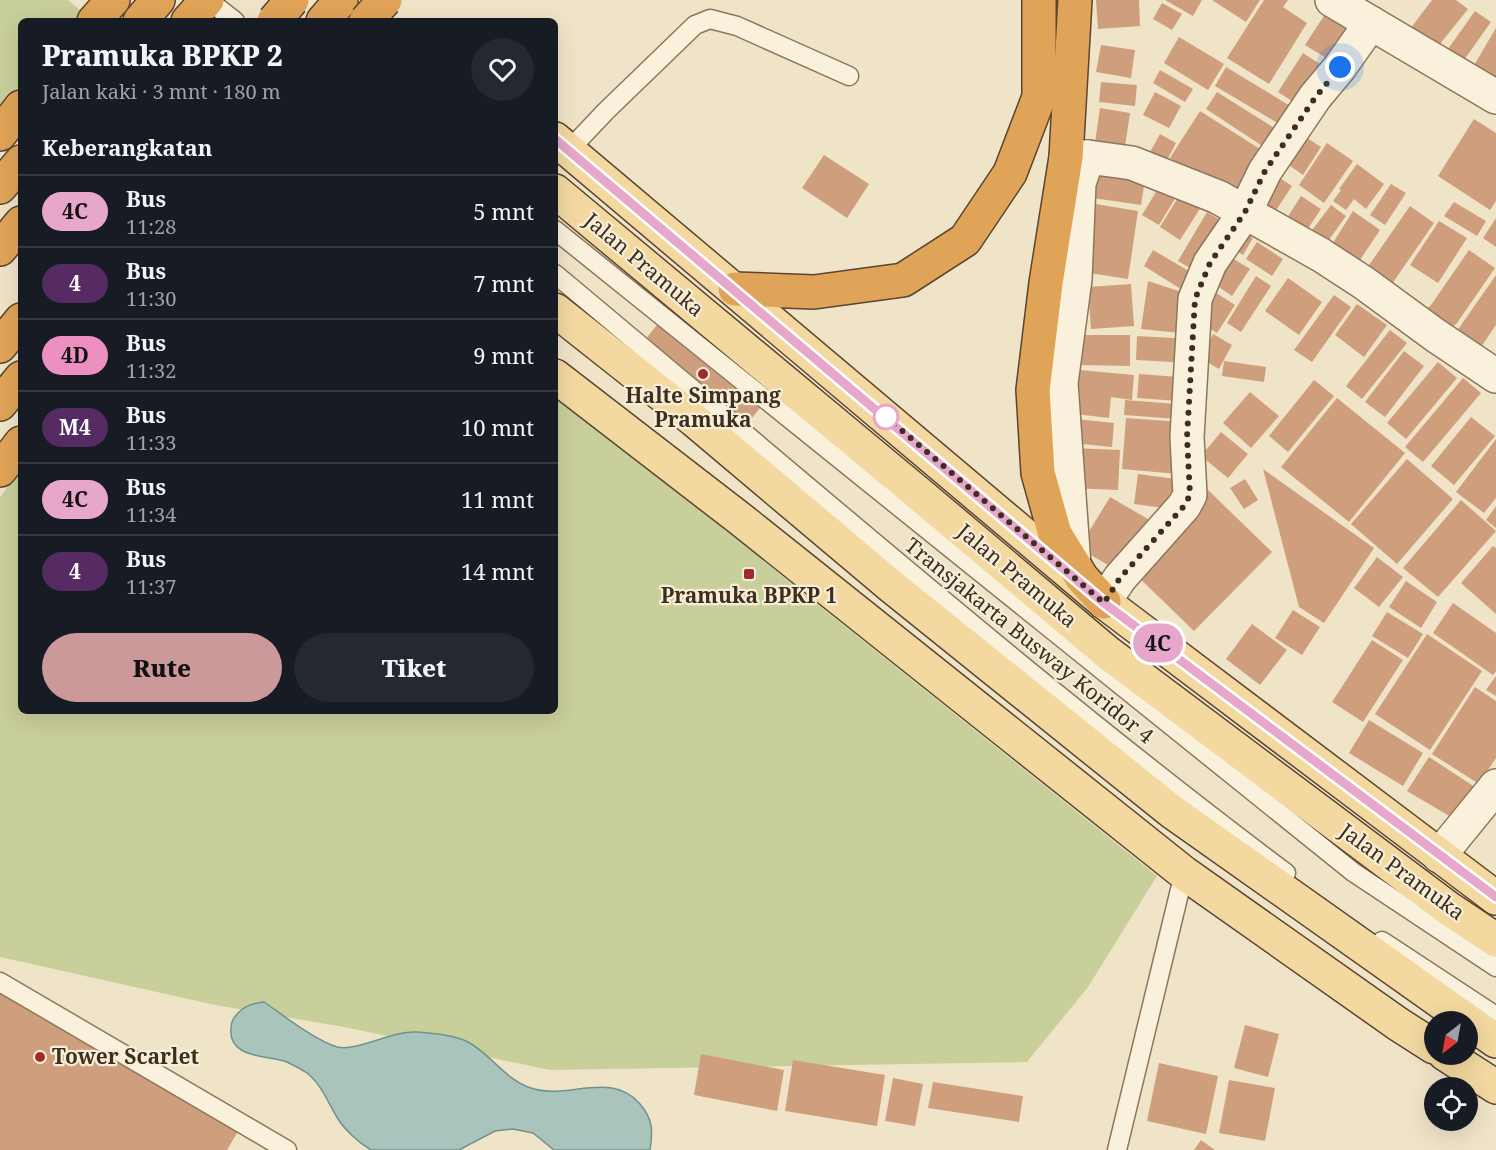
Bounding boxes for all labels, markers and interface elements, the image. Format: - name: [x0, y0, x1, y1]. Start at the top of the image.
- text: Pramuka BPKP 2: [42, 36, 283, 74]
- button: heart: [471, 38, 534, 101]
- your location: [1325, 52, 1355, 82]
- text: Jalan kaki · 3 mnt · 180 m: [42, 78, 281, 105]
- text: Keberangkatan: [42, 132, 212, 162]
- text: Bus: [126, 183, 166, 213]
- text: 5 mnt: [473, 196, 534, 226]
- text: 4C: [62, 197, 88, 225]
- street label: Jalan Pramuka: [578, 205, 710, 323]
- text: 11:28: [126, 213, 176, 240]
- text: Bus: [126, 255, 166, 285]
- text: 7 mnt: [473, 268, 534, 298]
- text: 4: [69, 269, 81, 297]
- text: 11:30: [126, 285, 176, 312]
- text: Bus: [126, 327, 166, 357]
- text: 9 mnt: [473, 340, 534, 370]
- text: 4D: [61, 341, 89, 369]
- text: 11:32: [126, 357, 176, 384]
- marker: Halte Simpang Pramuka: [696, 367, 710, 381]
- place label: Halte Simpang Pramuka: [625, 381, 781, 433]
- text: Bus: [126, 399, 166, 429]
- unlabelled marker: [873, 404, 899, 430]
- text: 10 mnt: [461, 412, 534, 442]
- text: M4: [59, 413, 91, 441]
- text: 11:33: [126, 429, 176, 456]
- text: Bus: [126, 471, 166, 501]
- text: 11 mnt: [461, 484, 534, 514]
- text: 4C: [62, 485, 88, 513]
- text: 11:34: [126, 501, 176, 528]
- street label: Jalan Pramuka: [951, 516, 1083, 634]
- street label: Transjakarta Busway Koridor 4: [899, 531, 1160, 750]
- text: Bus: [126, 543, 166, 573]
- text: 14 mnt: [461, 556, 534, 586]
- text: 4: [69, 557, 81, 585]
- marker: Pramuka BPKP 1: [742, 567, 756, 581]
- text: 11:37: [126, 573, 176, 600]
- place label: Pramuka BPKP 1: [661, 581, 837, 609]
- line badge: 4C: [1131, 624, 1185, 662]
- text: 4C: [1145, 629, 1171, 657]
- button: Rute: [42, 633, 282, 702]
- button: Tiket: [294, 633, 534, 702]
- street label: Jalan Pramuka: [1334, 816, 1471, 926]
- north arrow: [1424, 1011, 1478, 1065]
- map controls: [1424, 1011, 1478, 1131]
- place label: Tower Scarlet: [52, 1042, 199, 1070]
- marker: Tower Scarlet: [33, 1050, 47, 1064]
- button: locate: [1424, 1077, 1478, 1131]

